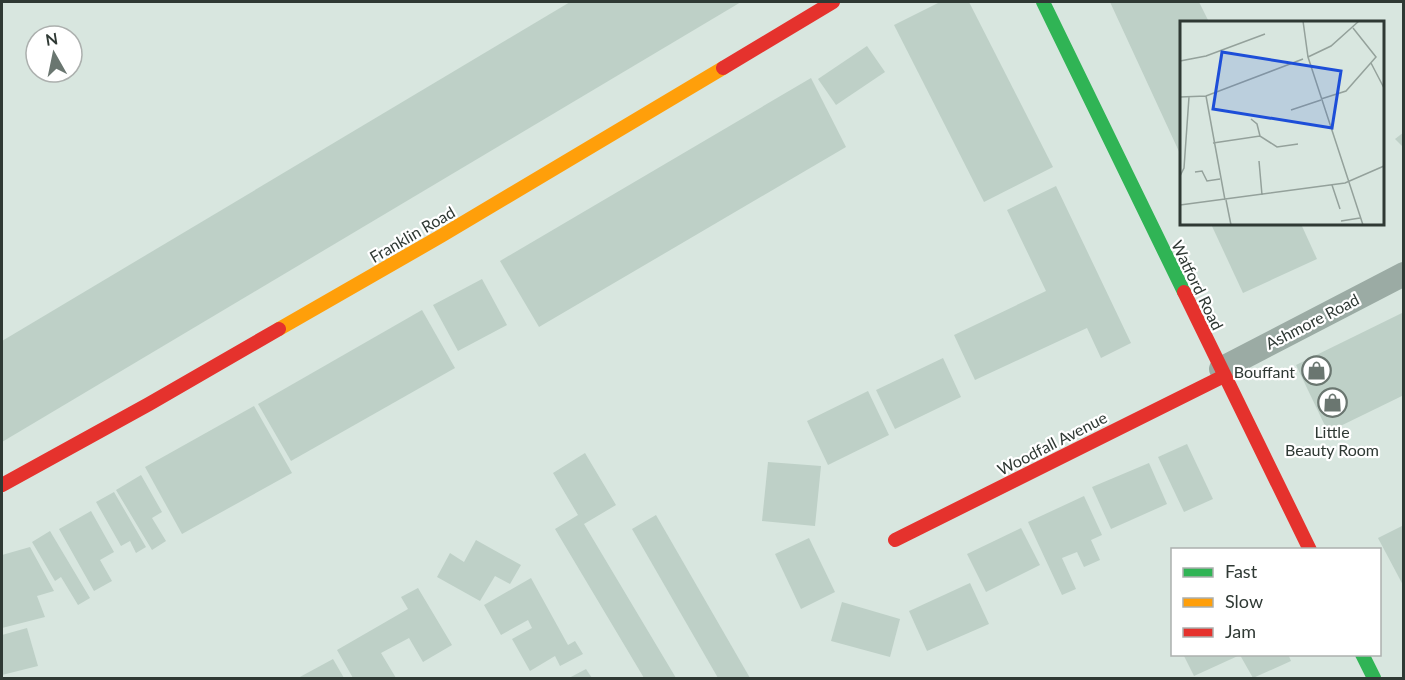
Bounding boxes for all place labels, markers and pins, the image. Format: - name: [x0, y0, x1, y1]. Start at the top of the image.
- shop icon: Bouffant: [1300, 355, 1332, 387]
- place label: Bouffant: [1234, 362, 1295, 381]
- shop icon: Little Beauty Room: [1316, 387, 1348, 419]
- place label: Little Beauty Room: [1285, 422, 1379, 459]

